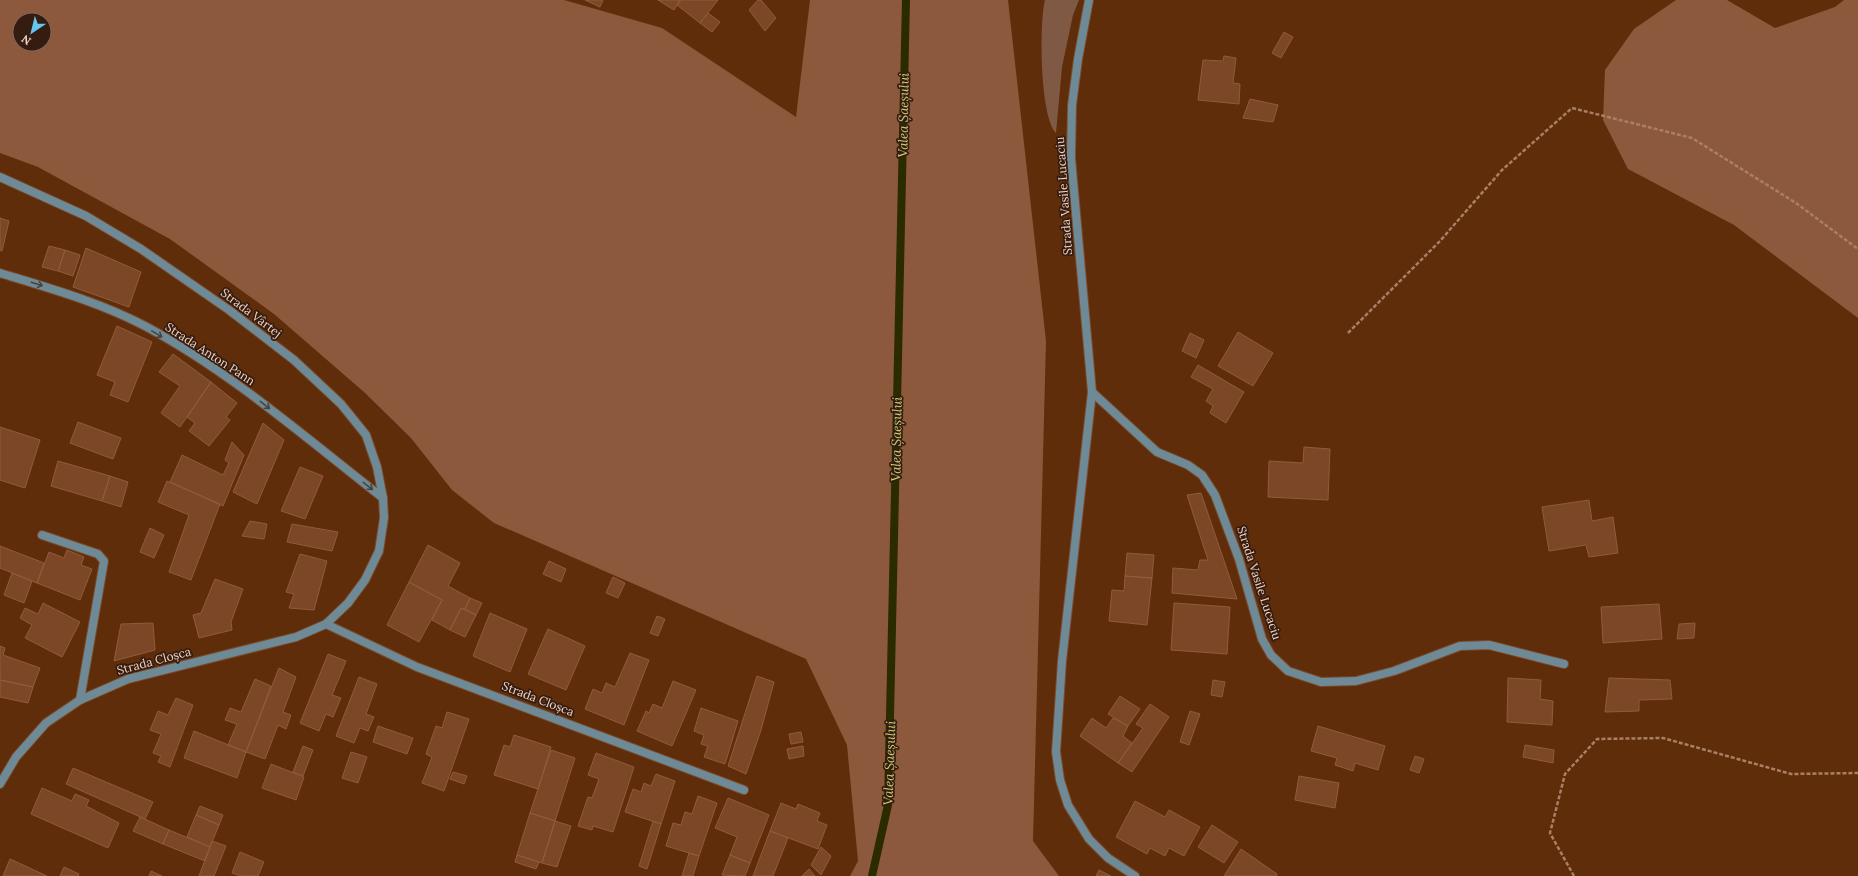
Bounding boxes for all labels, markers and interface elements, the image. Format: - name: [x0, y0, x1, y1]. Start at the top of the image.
- north arrow: [12, 12, 52, 52]
- text: N: [18, 32, 34, 48]
- water label: Valea Șaeșului: [894, 72, 913, 158]
- street label: Strada Vasile Lucaciu: [1052, 136, 1075, 256]
- one-way arrow: [31, 281, 44, 288]
- street label: Strada Vârtej: [218, 285, 285, 340]
- street label: Strada Anton Pann: [163, 319, 258, 388]
- one-way arrow: [151, 330, 163, 338]
- water label: Valea Șaeșului: [887, 396, 906, 482]
- one-way arrow: [260, 401, 271, 410]
- one-way arrow: [362, 481, 373, 490]
- street label: Strada Vasile Lucaciu: [1234, 524, 1285, 641]
- street label: Strada Cloșca: [115, 643, 193, 678]
- street label: Strada Cloșca: [500, 678, 576, 719]
- water label: Valea Șaeșului: [880, 720, 900, 806]

